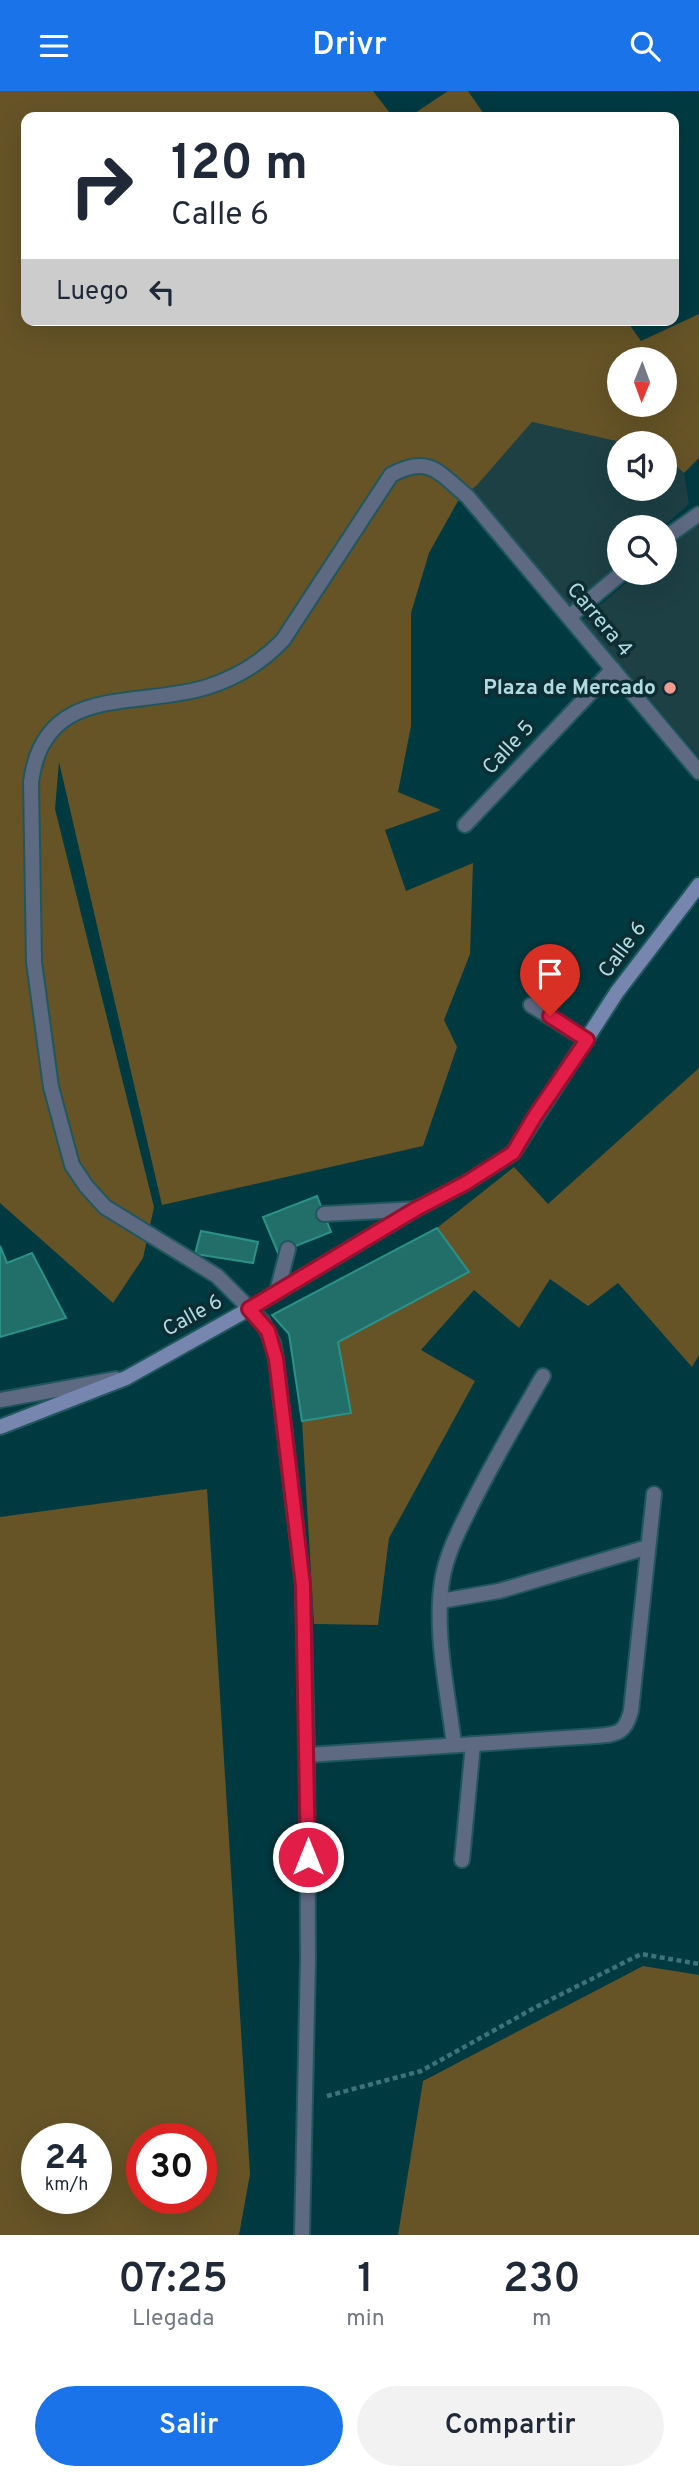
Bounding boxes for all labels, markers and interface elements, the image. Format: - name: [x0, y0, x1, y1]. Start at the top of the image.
- text: Drivr: [312, 26, 387, 66]
- icon: menu: [35, 27, 73, 65]
- icon: search: [626, 27, 664, 65]
- text: 120 m: [171, 135, 308, 197]
- icon: right: [56, 140, 147, 231]
- text: Calle 6: [171, 196, 269, 236]
- icon: left: [143, 273, 181, 311]
- text: Luego: [56, 276, 129, 309]
- north arrow: [607, 347, 677, 417]
- map controls: [607, 347, 677, 585]
- button: sound: [607, 431, 677, 501]
- button: search: [607, 515, 677, 585]
- street label: Carrera 4: [560, 577, 638, 663]
- place label: Plaza de Mercado: [483, 675, 656, 702]
- marker: Plaza de Mercado: [662, 680, 678, 696]
- street label: Calle 5: [477, 715, 541, 781]
- street label: Calle 6: [593, 916, 653, 984]
- pin: [520, 944, 580, 1016]
- icon: arrive: [531, 955, 569, 993]
- street label: Calle 6: [158, 1289, 228, 1343]
- position arrow: [271, 1820, 345, 1894]
- speed limit sign: 30: [126, 2123, 217, 2214]
- text: 24: [45, 2137, 88, 2181]
- text: km/h: [45, 2174, 88, 2197]
- text: 07:25: [118, 2254, 228, 2307]
- text: 1: [357, 2254, 374, 2307]
- text: 230: [503, 2254, 581, 2307]
- text: Llegada: [132, 2305, 214, 2334]
- text: min: [346, 2305, 385, 2334]
- text: m: [532, 2305, 552, 2334]
- button: Salir: [35, 2386, 343, 2466]
- button: Compartir: [357, 2386, 664, 2466]

